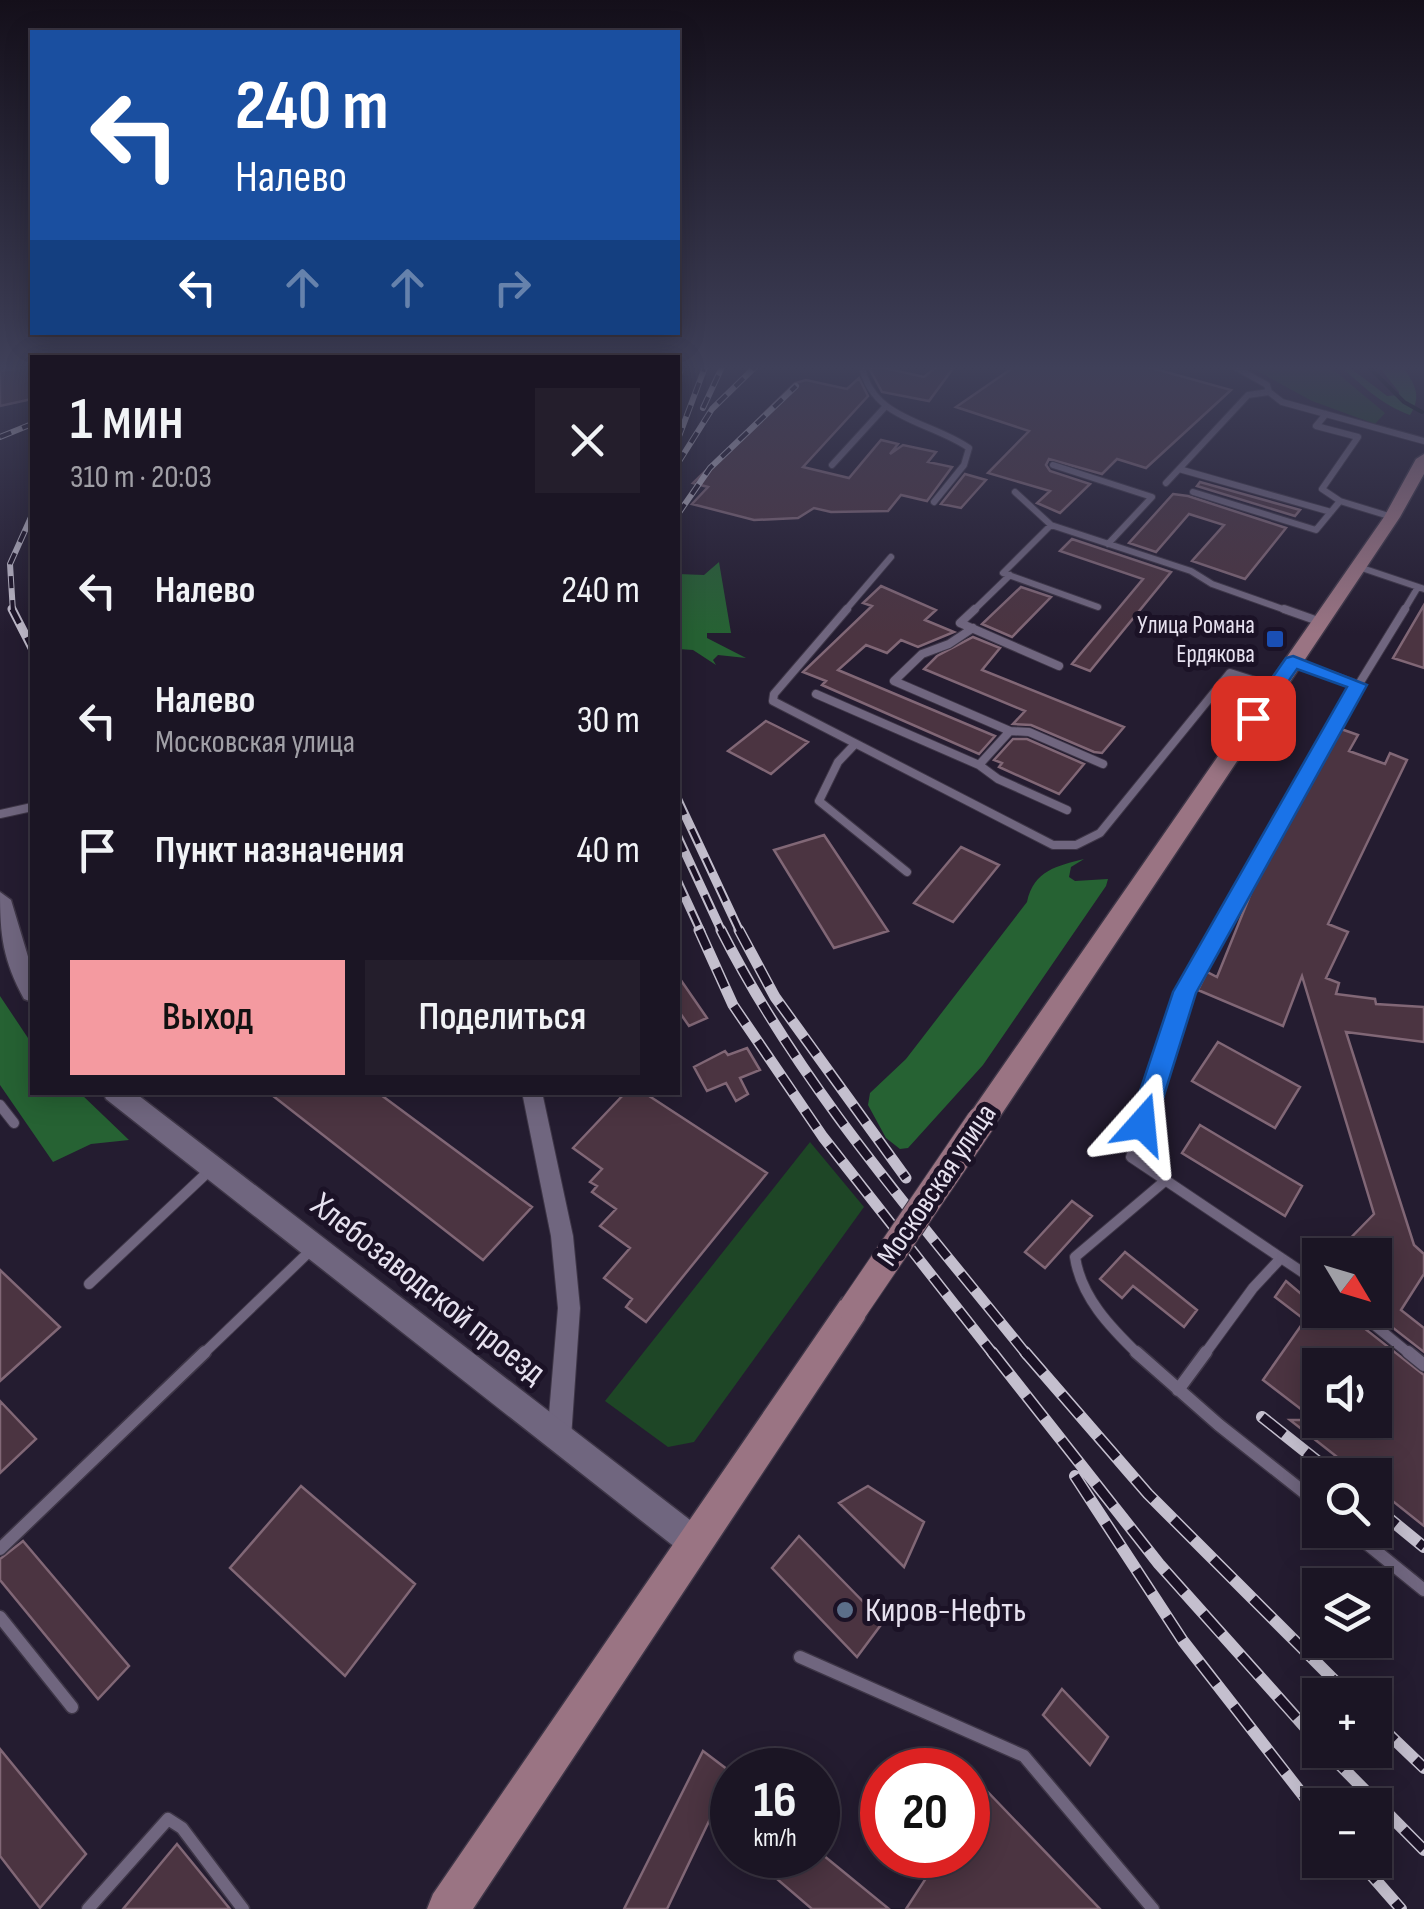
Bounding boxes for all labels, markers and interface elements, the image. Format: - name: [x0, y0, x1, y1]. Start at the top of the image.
- text: 240 m: [235, 65, 389, 149]
- icon: left: [70, 70, 200, 200]
- text: Налево: [235, 150, 347, 205]
- icon: left: [170, 260, 225, 315]
- icon: ahead: [275, 260, 330, 315]
- icon: ahead: [380, 260, 435, 315]
- icon: right: [485, 260, 540, 315]
- text: 1 мин: [70, 384, 184, 456]
- button: close: [535, 388, 640, 493]
- text: 310 m · 20:03: [70, 458, 212, 497]
- icon: left: [70, 563, 125, 618]
- text: Налево: [155, 568, 255, 613]
- text: 240 m: [561, 568, 640, 613]
- place label: Улица Романа Ердякова: [1137, 610, 1255, 670]
- marker: Улица Романа Ердякова: [1264, 628, 1286, 650]
- pin: [1211, 676, 1296, 761]
- text: Налево: [155, 678, 255, 723]
- icon: arrive: [1226, 691, 1281, 746]
- icon: left: [70, 693, 125, 748]
- text: 30 m: [577, 698, 640, 743]
- text: Московская улица: [155, 723, 355, 762]
- icon: arrive: [70, 823, 125, 878]
- text: Пункт назначения: [155, 828, 404, 873]
- text: 40 m: [577, 828, 640, 873]
- button: Выход: [70, 960, 345, 1075]
- button: Поделиться: [365, 960, 640, 1075]
- position arrow: [1090, 1072, 1194, 1176]
- street label: Московская улица: [870, 1097, 1004, 1273]
- street label: Хлебозаводской проезд: [301, 1183, 554, 1394]
- north arrow: [1302, 1238, 1392, 1328]
- map controls: [1302, 1238, 1392, 1878]
- button: sound: [1302, 1348, 1392, 1438]
- button: search: [1302, 1458, 1392, 1548]
- button: layers: [1302, 1568, 1392, 1658]
- place label: Киров-Нефть: [865, 1589, 1026, 1632]
- marker: Киров-Нефть: [834, 1599, 856, 1621]
- button: +: [1302, 1678, 1392, 1768]
- speed limit sign: 20: [860, 1748, 990, 1878]
- text: 16: [753, 1771, 797, 1831]
- button: −: [1302, 1788, 1392, 1878]
- text: km/h: [753, 1823, 797, 1854]

